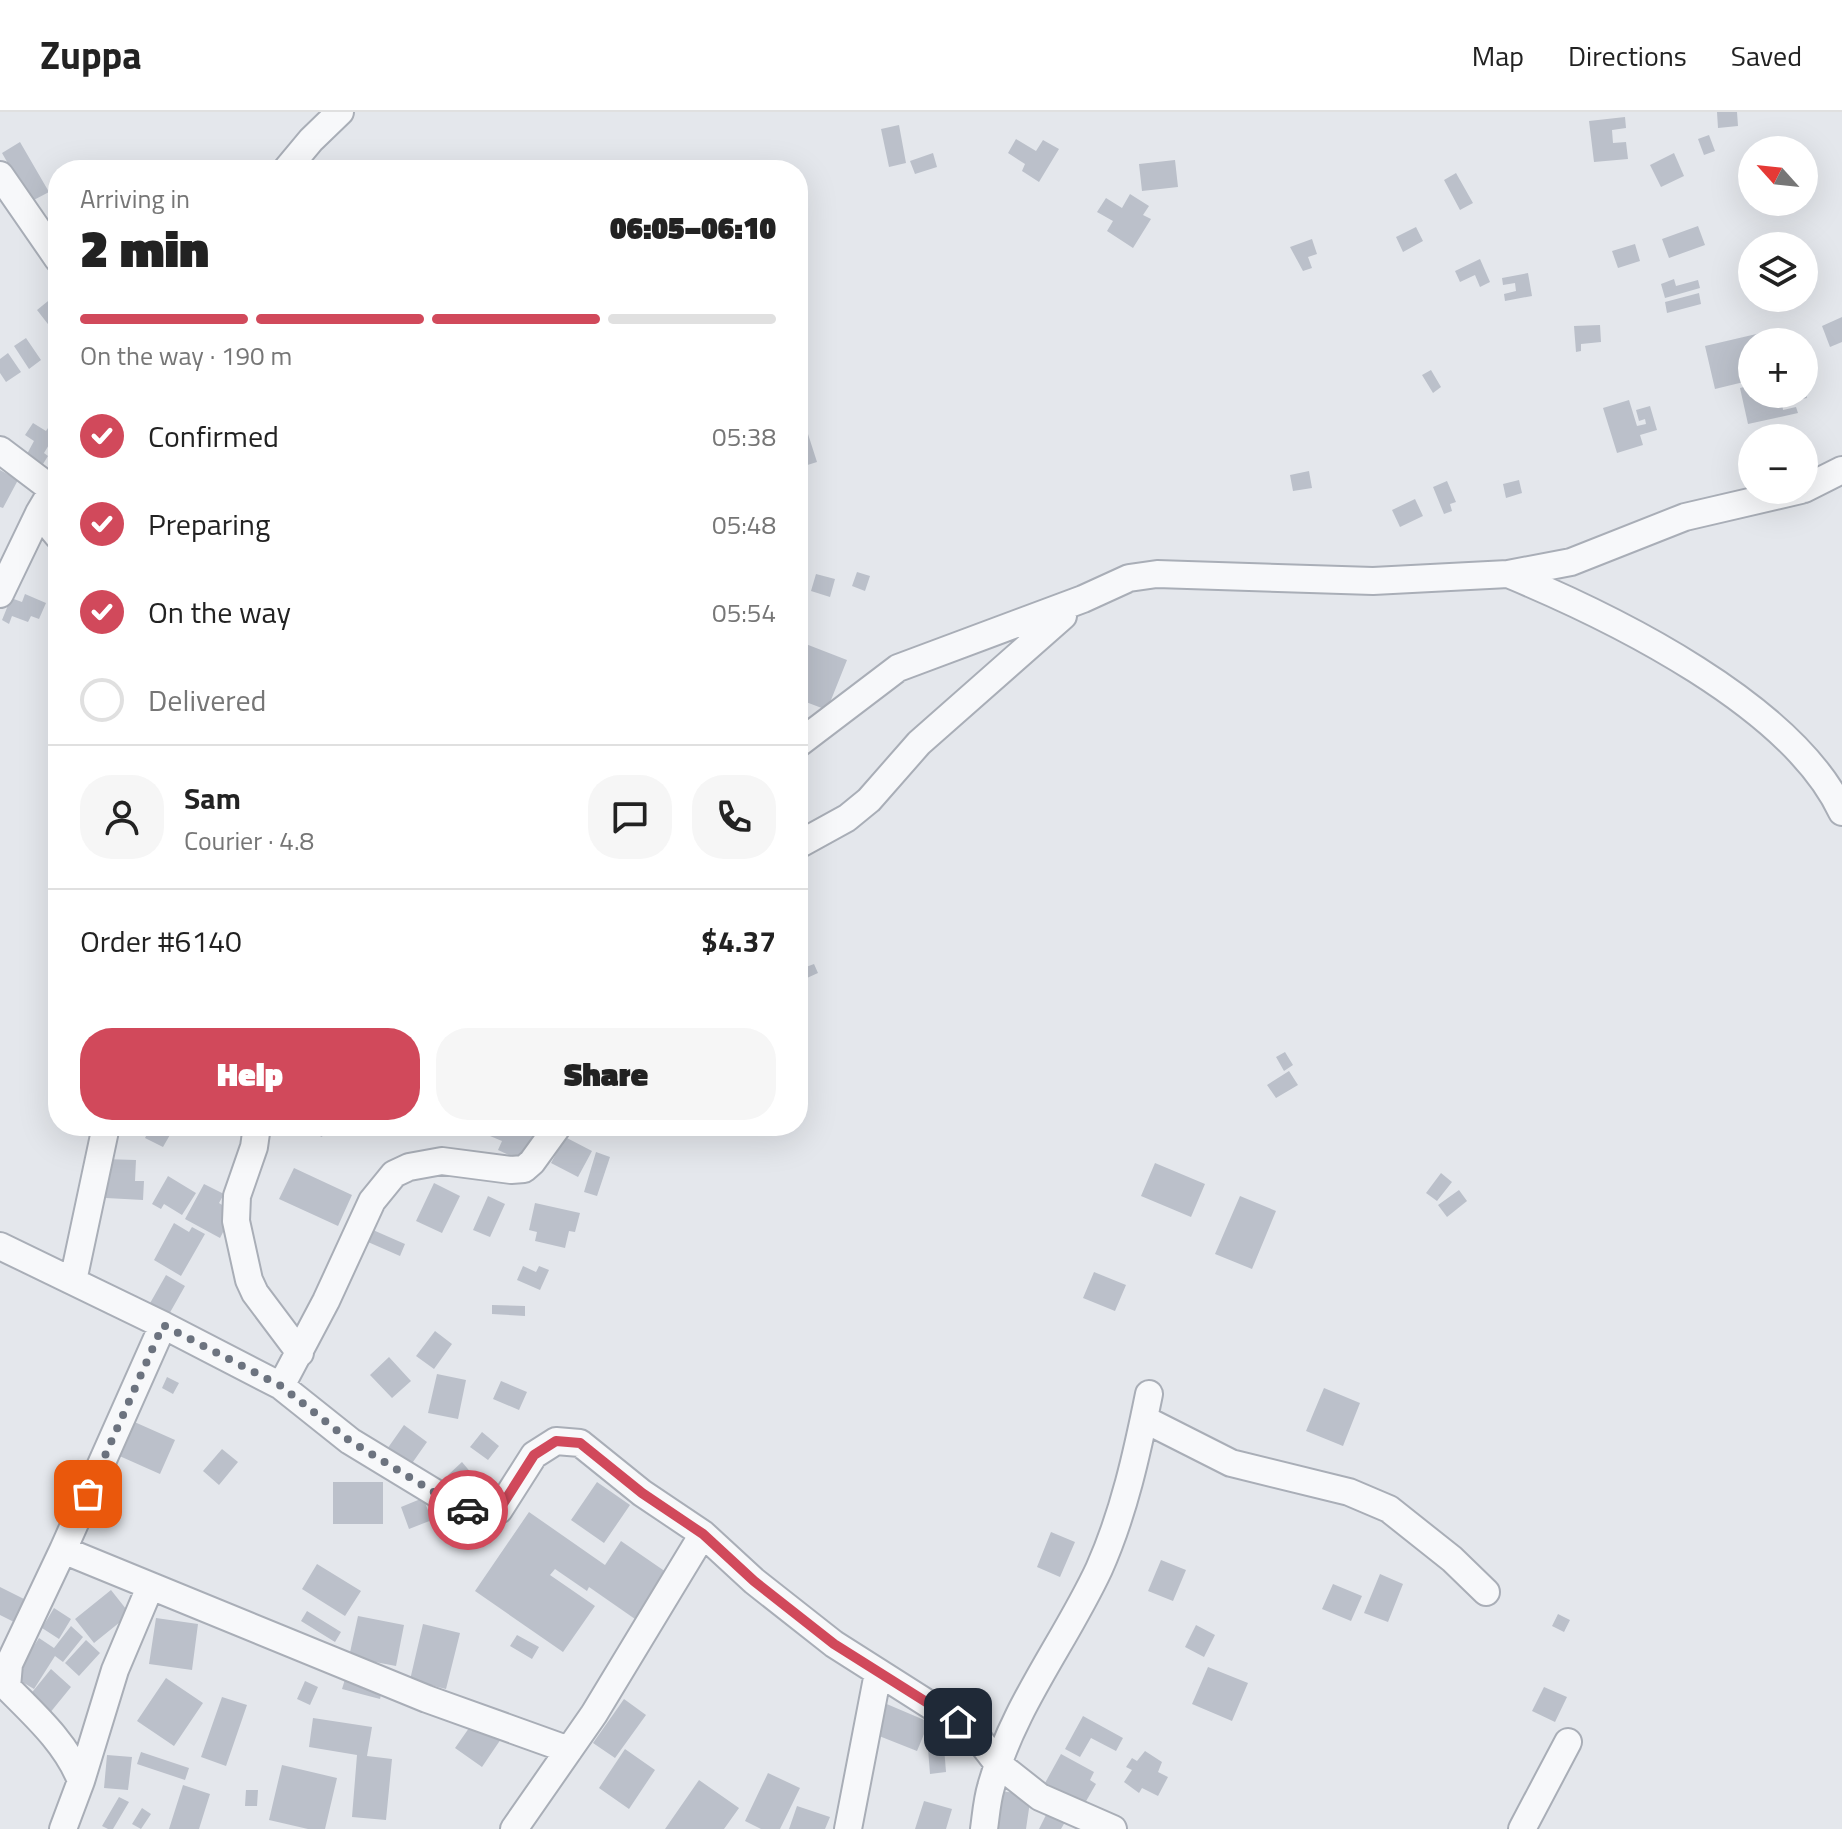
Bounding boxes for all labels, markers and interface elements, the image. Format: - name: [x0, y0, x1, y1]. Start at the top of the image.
- text: Zuppa: [40, 26, 142, 84]
- text: Map: [1472, 34, 1524, 77]
- text: Directions: [1568, 34, 1687, 77]
- text: Saved: [1731, 34, 1802, 77]
- north arrow: [1738, 136, 1818, 216]
- map controls: [1738, 136, 1818, 504]
- text: Arriving in: [80, 179, 190, 218]
- text: 06:05–06:10: [610, 205, 776, 251]
- text: 2 min: [80, 208, 209, 287]
- button: layers: [1738, 232, 1818, 312]
- button: +: [1738, 328, 1818, 408]
- text: On the way · 190 m: [80, 336, 292, 375]
- text: Confirmed: [148, 413, 279, 459]
- icon: check: [80, 414, 124, 458]
- text: 05:38: [712, 417, 776, 456]
- button: −: [1738, 424, 1818, 504]
- text: Preparing: [148, 501, 270, 547]
- icon: check: [80, 502, 124, 546]
- text: 05:48: [712, 505, 776, 544]
- text: On the way: [148, 589, 291, 635]
- icon: check: [80, 590, 124, 634]
- text: 05:54: [712, 593, 776, 632]
- text: Delivered: [148, 677, 266, 723]
- button: person: [80, 775, 164, 859]
- text: Sam: [184, 775, 241, 821]
- button: chat: [588, 775, 672, 859]
- button: phone: [692, 775, 776, 859]
- text: Courier · 4.8: [184, 821, 314, 860]
- text: Order #6140: [80, 918, 242, 964]
- text: $4.37: [701, 918, 776, 964]
- button: Help: [80, 1028, 420, 1120]
- button: Share: [436, 1028, 776, 1120]
- pin: [54, 1460, 122, 1528]
- courier: [428, 1470, 508, 1550]
- icon: bag: [66, 1472, 110, 1516]
- icon: car: [446, 1488, 490, 1532]
- pin: [924, 1688, 992, 1756]
- icon: home: [936, 1700, 980, 1744]

